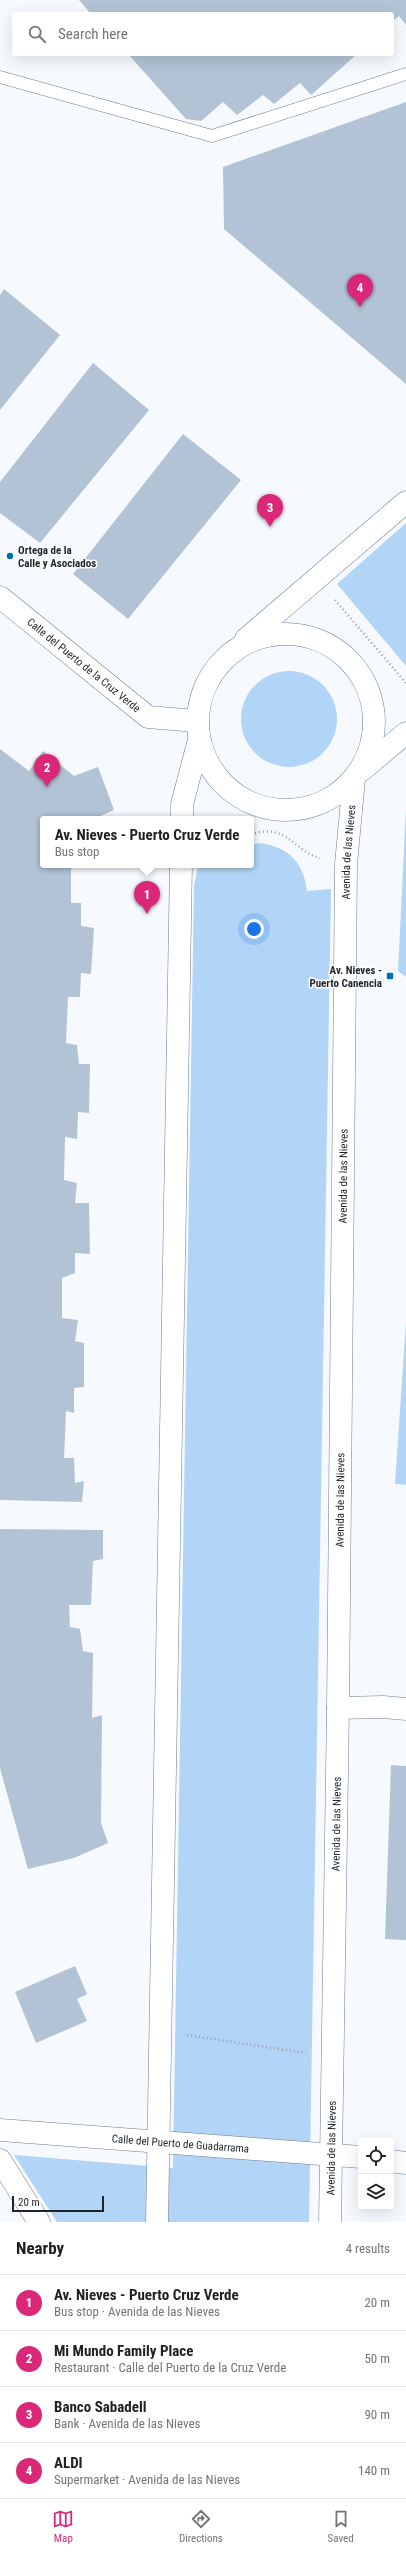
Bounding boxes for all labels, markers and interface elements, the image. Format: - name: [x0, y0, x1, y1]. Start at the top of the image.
- search box: [12, 12, 394, 56]
- icon: search: [26, 23, 48, 45]
- text: Search here: [58, 25, 128, 43]
- pin: 4: [347, 274, 373, 307]
- pin: 3: [257, 494, 283, 527]
- place label: Ortega de la Calle y Asociados: [18, 544, 96, 570]
- marker: Ortega de la Calle y Asociados: [5, 551, 15, 561]
- street label: Calle del Puerto de la Cruz Verde: [25, 615, 143, 715]
- pin: 2: [34, 754, 60, 787]
- street label: Avenida de las Nieves: [339, 804, 358, 900]
- popup: [40, 816, 254, 868]
- text: Av. Nieves - Puerto Cruz Verde: [55, 826, 239, 844]
- text: Bus stop: [55, 844, 100, 859]
- pin: 1: [134, 881, 160, 914]
- your location: [244, 919, 264, 939]
- place label: Av. Nieves - Puerto Canencia: [309, 964, 382, 990]
- marker: Av. Nieves - Puerto Canencia: [385, 971, 395, 981]
- street label: Avenida de las Nieves: [336, 1129, 350, 1224]
- street label: Avenida de las Nieves: [333, 1453, 347, 1548]
- street label: Avenida de las Nieves: [329, 1777, 343, 1872]
- street label: Avenida de las Nieves: [324, 2100, 338, 2196]
- street label: Calle del Puerto de Guadarrama: [111, 2132, 250, 2155]
- map controls: [358, 2138, 394, 2210]
- button: locate: [358, 2138, 394, 2174]
- button: layers: [358, 2174, 394, 2210]
- scale bar: [12, 2194, 104, 2213]
- text: 20 m: [18, 2196, 40, 2209]
- text: Nearby: [16, 2238, 64, 2258]
- text: 4 results: [346, 2241, 390, 2256]
- text: Av. Nieves - Puerto Cruz Verde: [54, 2286, 239, 2304]
- text: 1: [26, 2295, 32, 2310]
- text: 20 m: [364, 2295, 390, 2310]
- text: Bus stop · Avenida de las Nieves: [54, 2304, 220, 2319]
- text: Mi Mundo Family Place: [54, 2342, 193, 2360]
- text: 2: [26, 2351, 32, 2366]
- text: 50 m: [364, 2351, 390, 2366]
- text: Restaurant · Calle del Puerto de la Cruz Verde: [54, 2360, 286, 2375]
- text: Banco Sabadell: [54, 2398, 147, 2416]
- text: 3: [26, 2407, 32, 2422]
- text: 90 m: [364, 2407, 390, 2422]
- text: Bank · Avenida de las Nieves: [54, 2416, 201, 2431]
- text: ALDI: [54, 2454, 83, 2472]
- text: 4: [26, 2463, 32, 2478]
- text: 140 m: [358, 2463, 390, 2478]
- text: Supermarket · Avenida de las Nieves: [54, 2472, 240, 2487]
- tab: Map: [52, 2508, 74, 2545]
- tab: Directions: [179, 2508, 223, 2545]
- tab: Saved: [328, 2508, 354, 2545]

